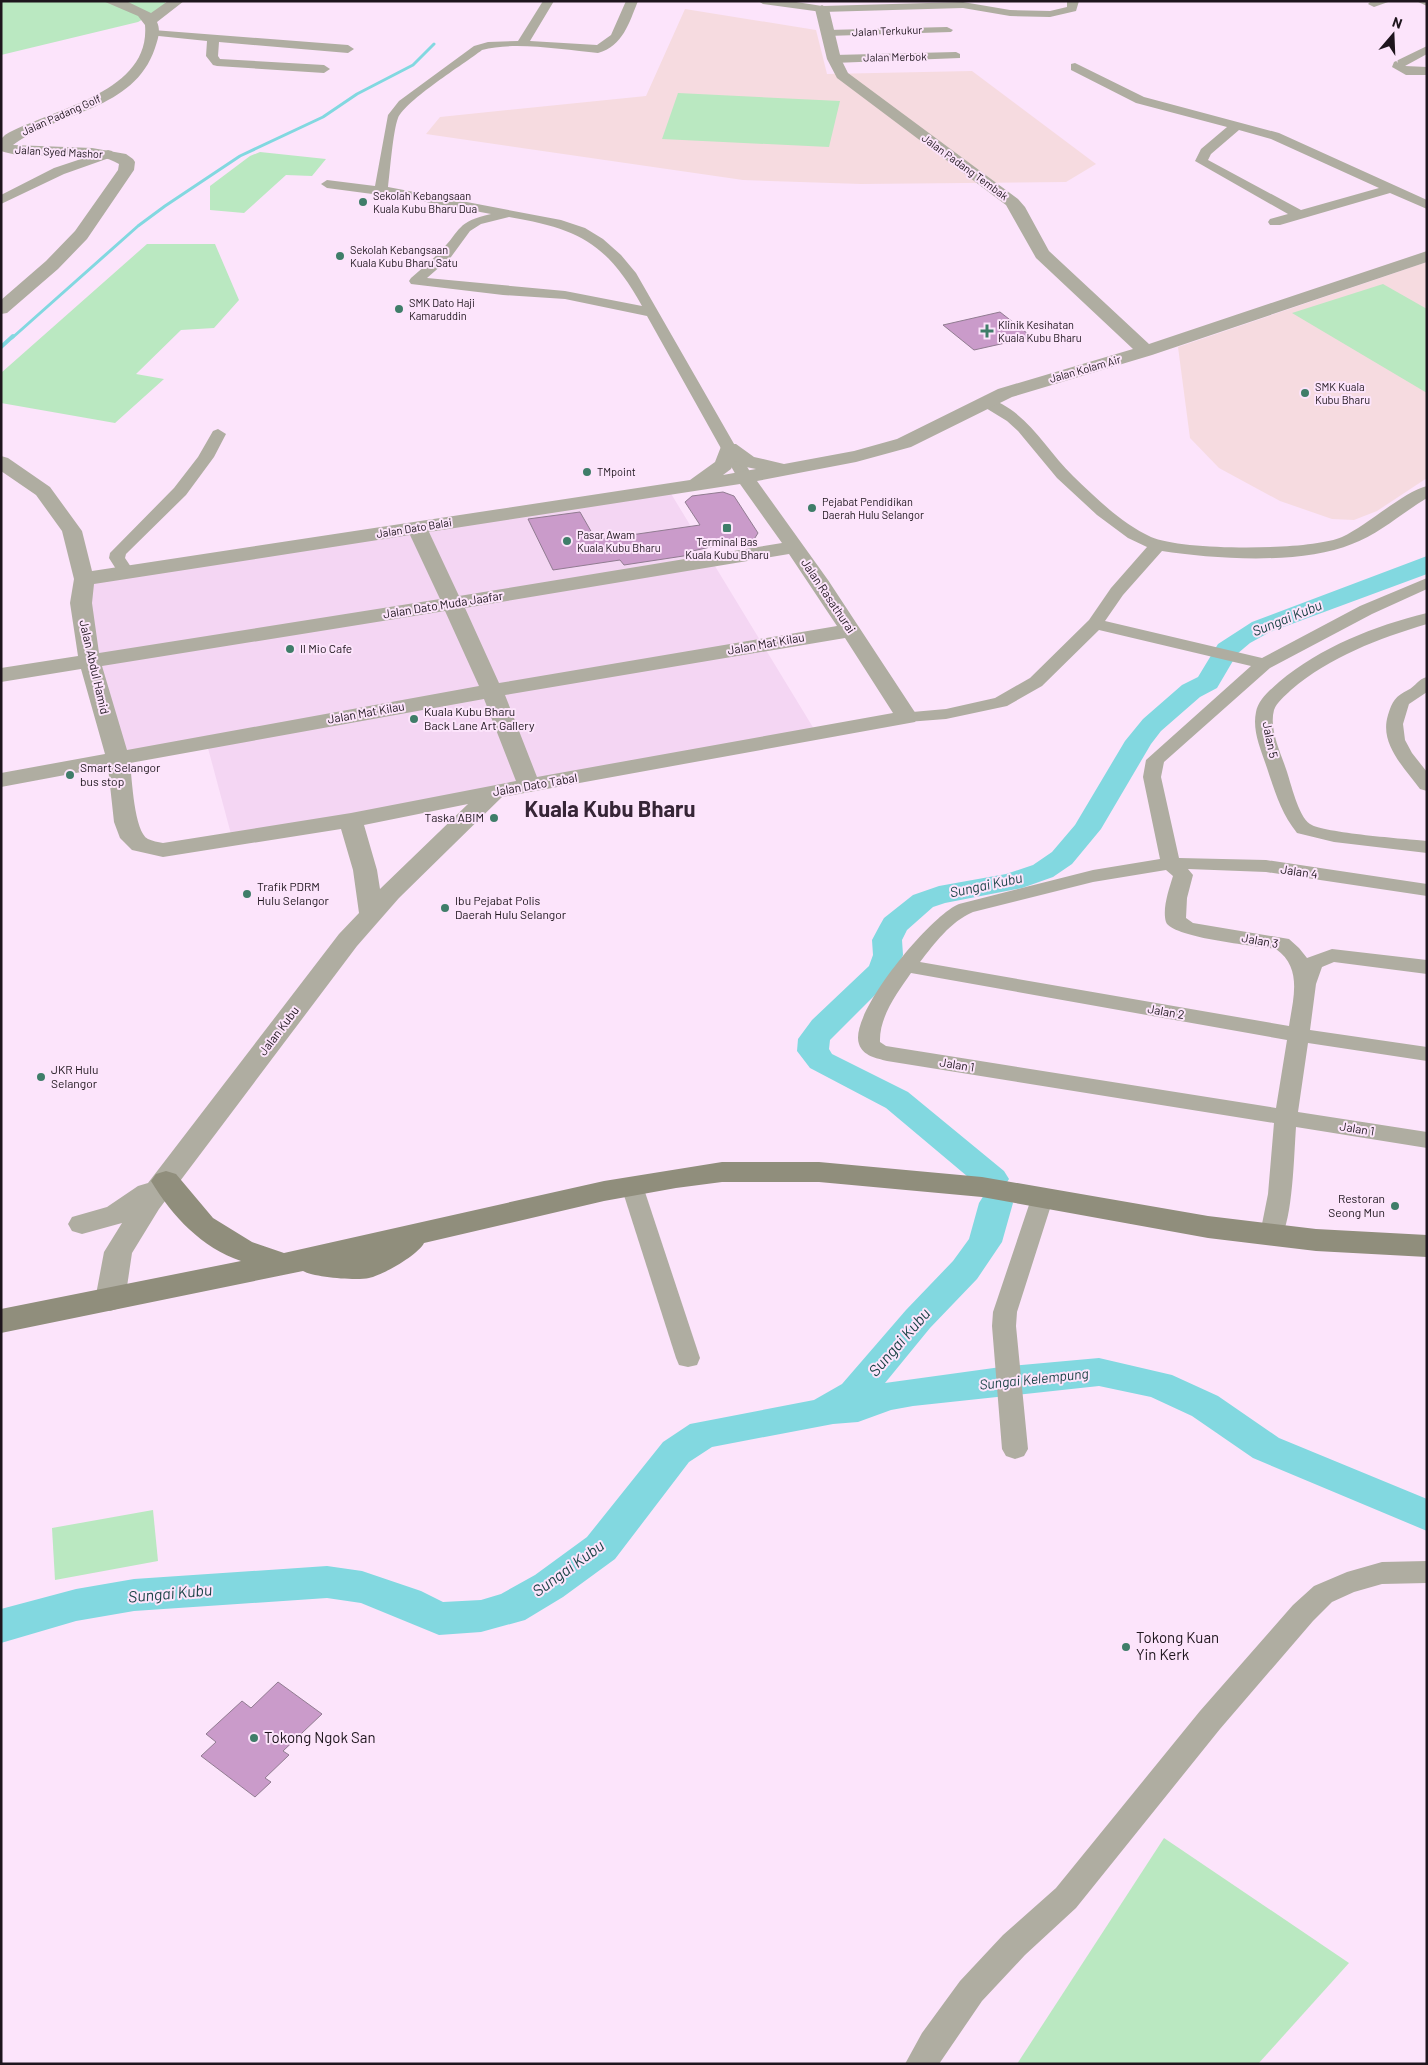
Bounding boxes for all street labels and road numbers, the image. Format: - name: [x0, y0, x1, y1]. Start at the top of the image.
- street label: Jalan Terkukur: [852, 23, 922, 38]
- street label: Jalan Merbok: [863, 49, 927, 64]
- street label: Jalan Padang Golf: [19, 91, 102, 138]
- street label: Jalan Padang Tembak: [920, 131, 1011, 203]
- street label: Jalan Syed Mashor: [15, 143, 103, 160]
- street label: Jalan Kolam Air: [1048, 352, 1122, 385]
- street label: Jalan Dato Balai: [375, 515, 453, 540]
- street label: Jalan Rasathurai: [799, 555, 859, 635]
- street label: Jalan Dato Muda Jaafar: [382, 588, 504, 620]
- street label: Jalan Abdul Hamid: [77, 618, 113, 715]
- street label: Jalan Mat Kilau: [726, 629, 805, 657]
- street label: Jalan Mat Kilau: [326, 698, 405, 726]
- street label: Jalan 5: [1261, 720, 1281, 759]
- street label: Jalan Dato Tabal: [491, 770, 578, 798]
- street label: Jalan 4: [1280, 861, 1319, 881]
- street label: Jalan 3: [1241, 930, 1280, 950]
- street label: Jalan 2: [1147, 1001, 1186, 1021]
- street label: Jalan Kubu: [255, 1003, 301, 1058]
- street label: Jalan 1: [939, 1054, 976, 1074]
- street label: Jalan 1: [1339, 1118, 1376, 1138]

